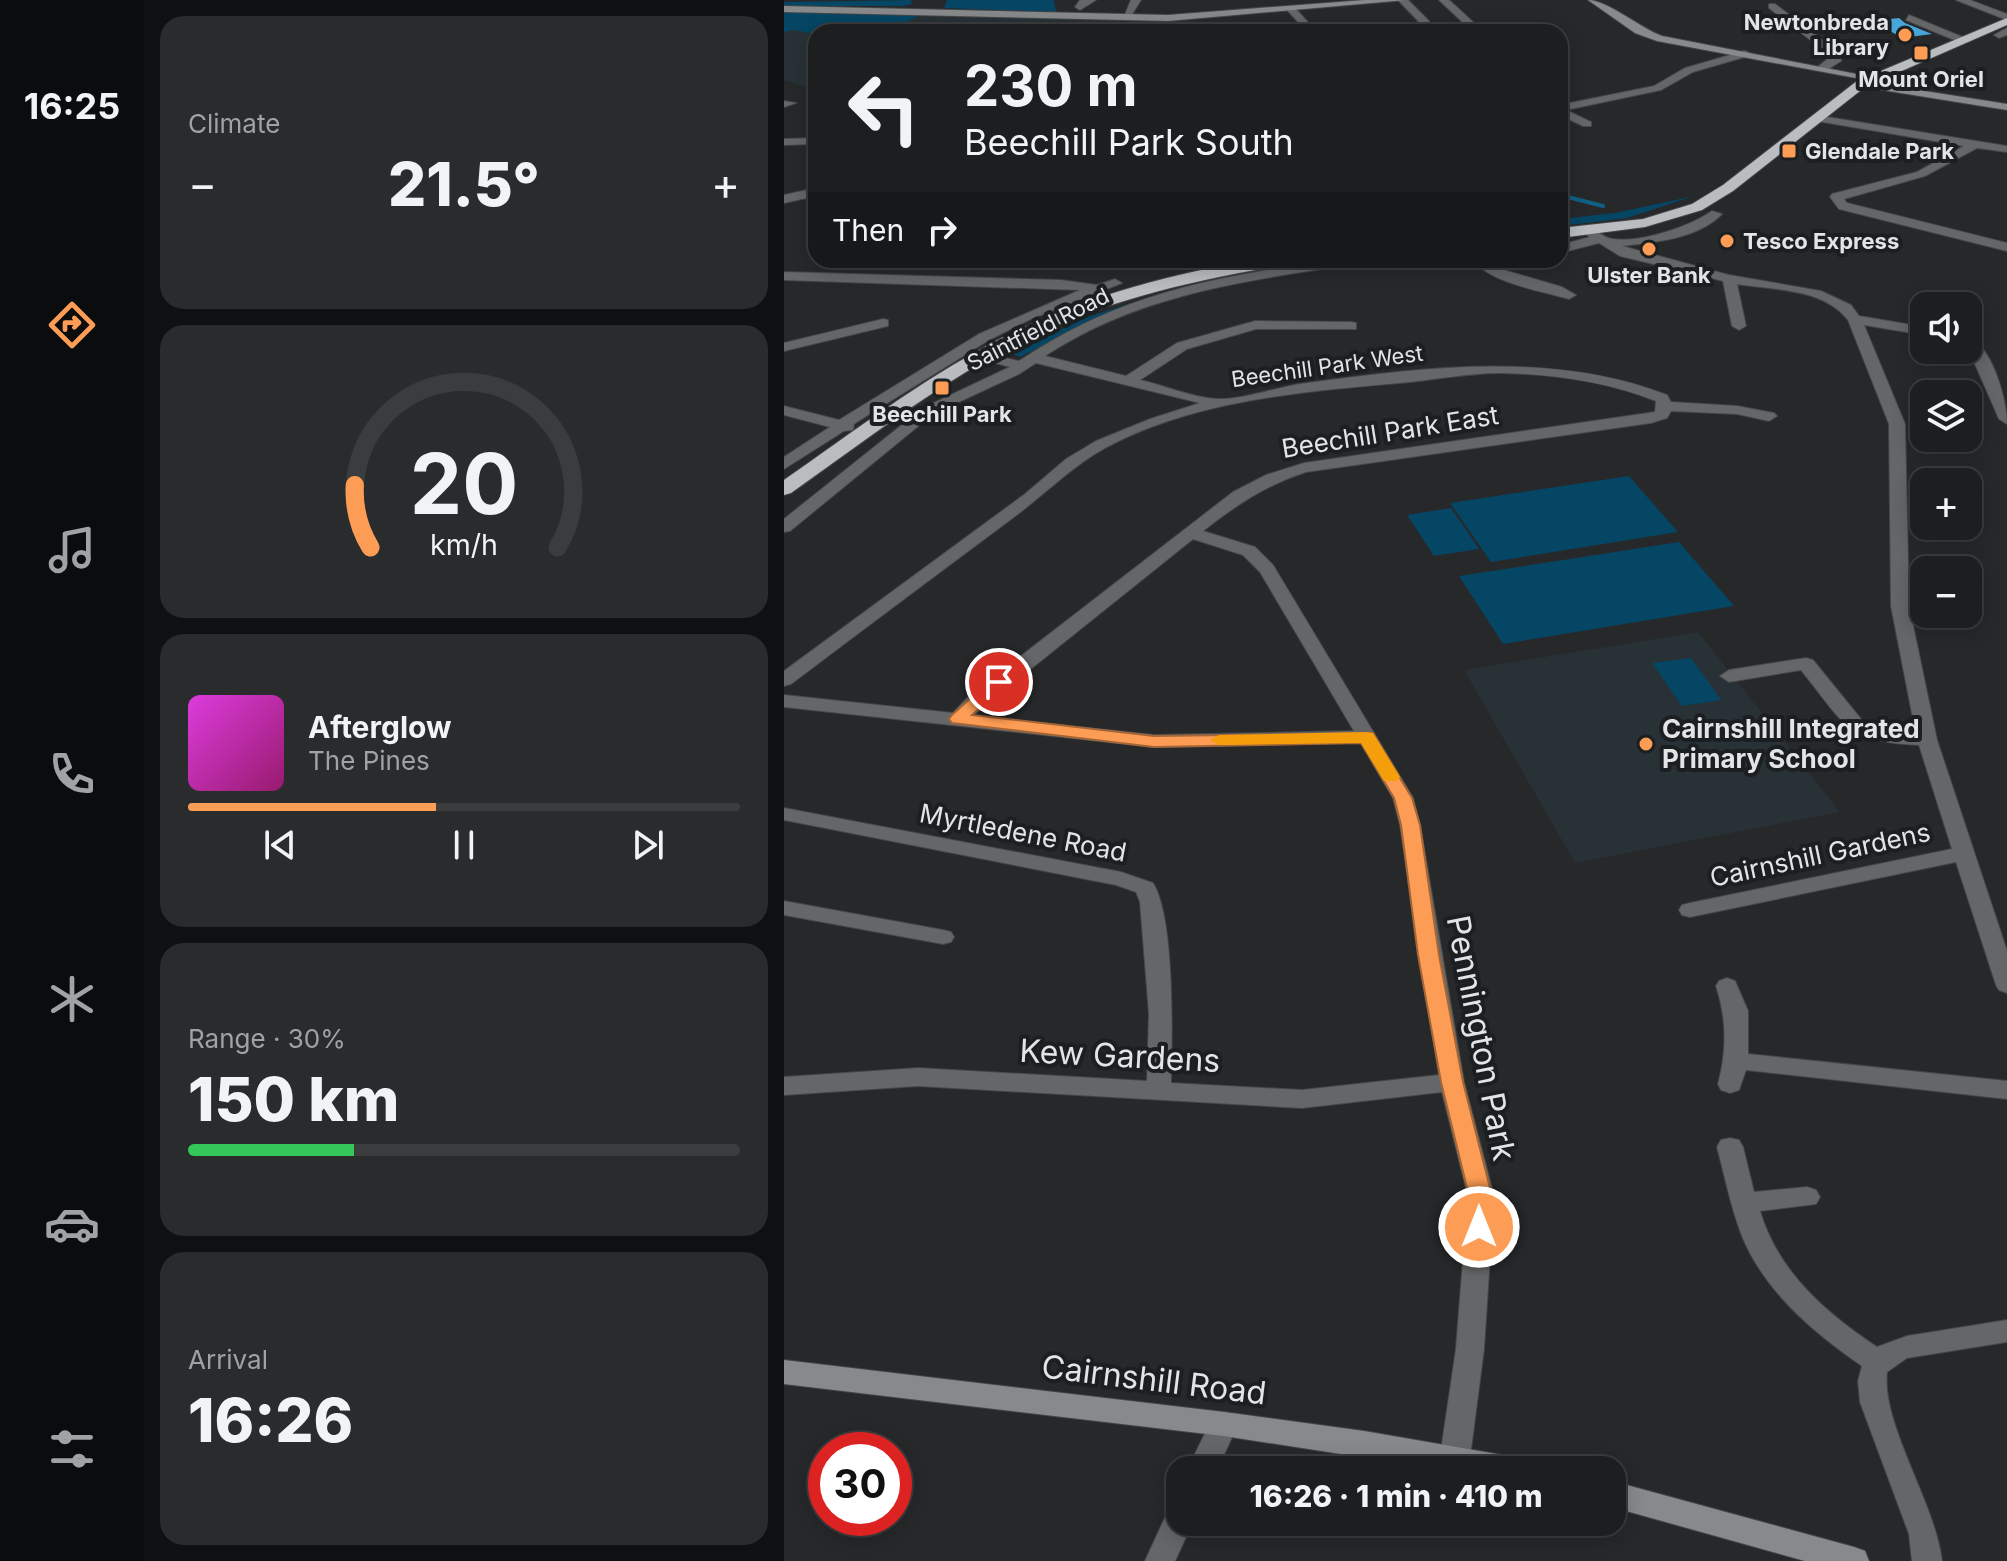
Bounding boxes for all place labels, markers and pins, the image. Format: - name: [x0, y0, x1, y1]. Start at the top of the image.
- place label: Newtonbreda Library: [1744, 9, 1889, 60]
- marker: Newtonbreda Library: [1896, 26, 1914, 44]
- marker: Mount Oriel: [1912, 44, 1930, 62]
- place label: Mount Oriel: [1858, 66, 1984, 92]
- place label: Glendale Park: [1805, 138, 1954, 164]
- marker: Glendale Park: [1780, 142, 1798, 160]
- place label: Tesco Express: [1743, 228, 1899, 254]
- marker: Tesco Express: [1718, 232, 1736, 250]
- marker: Ulster Bank: [1640, 240, 1658, 258]
- place label: Ulster Bank: [1587, 262, 1711, 288]
- marker: Beechill Park: [933, 379, 951, 397]
- place label: Beechill Park: [872, 401, 1012, 427]
- pin: [965, 648, 1033, 716]
- place label: Cairnshill Integrated Primary School: [1662, 713, 1920, 774]
- marker: Cairnshill Integrated Primary School: [1637, 735, 1655, 753]

